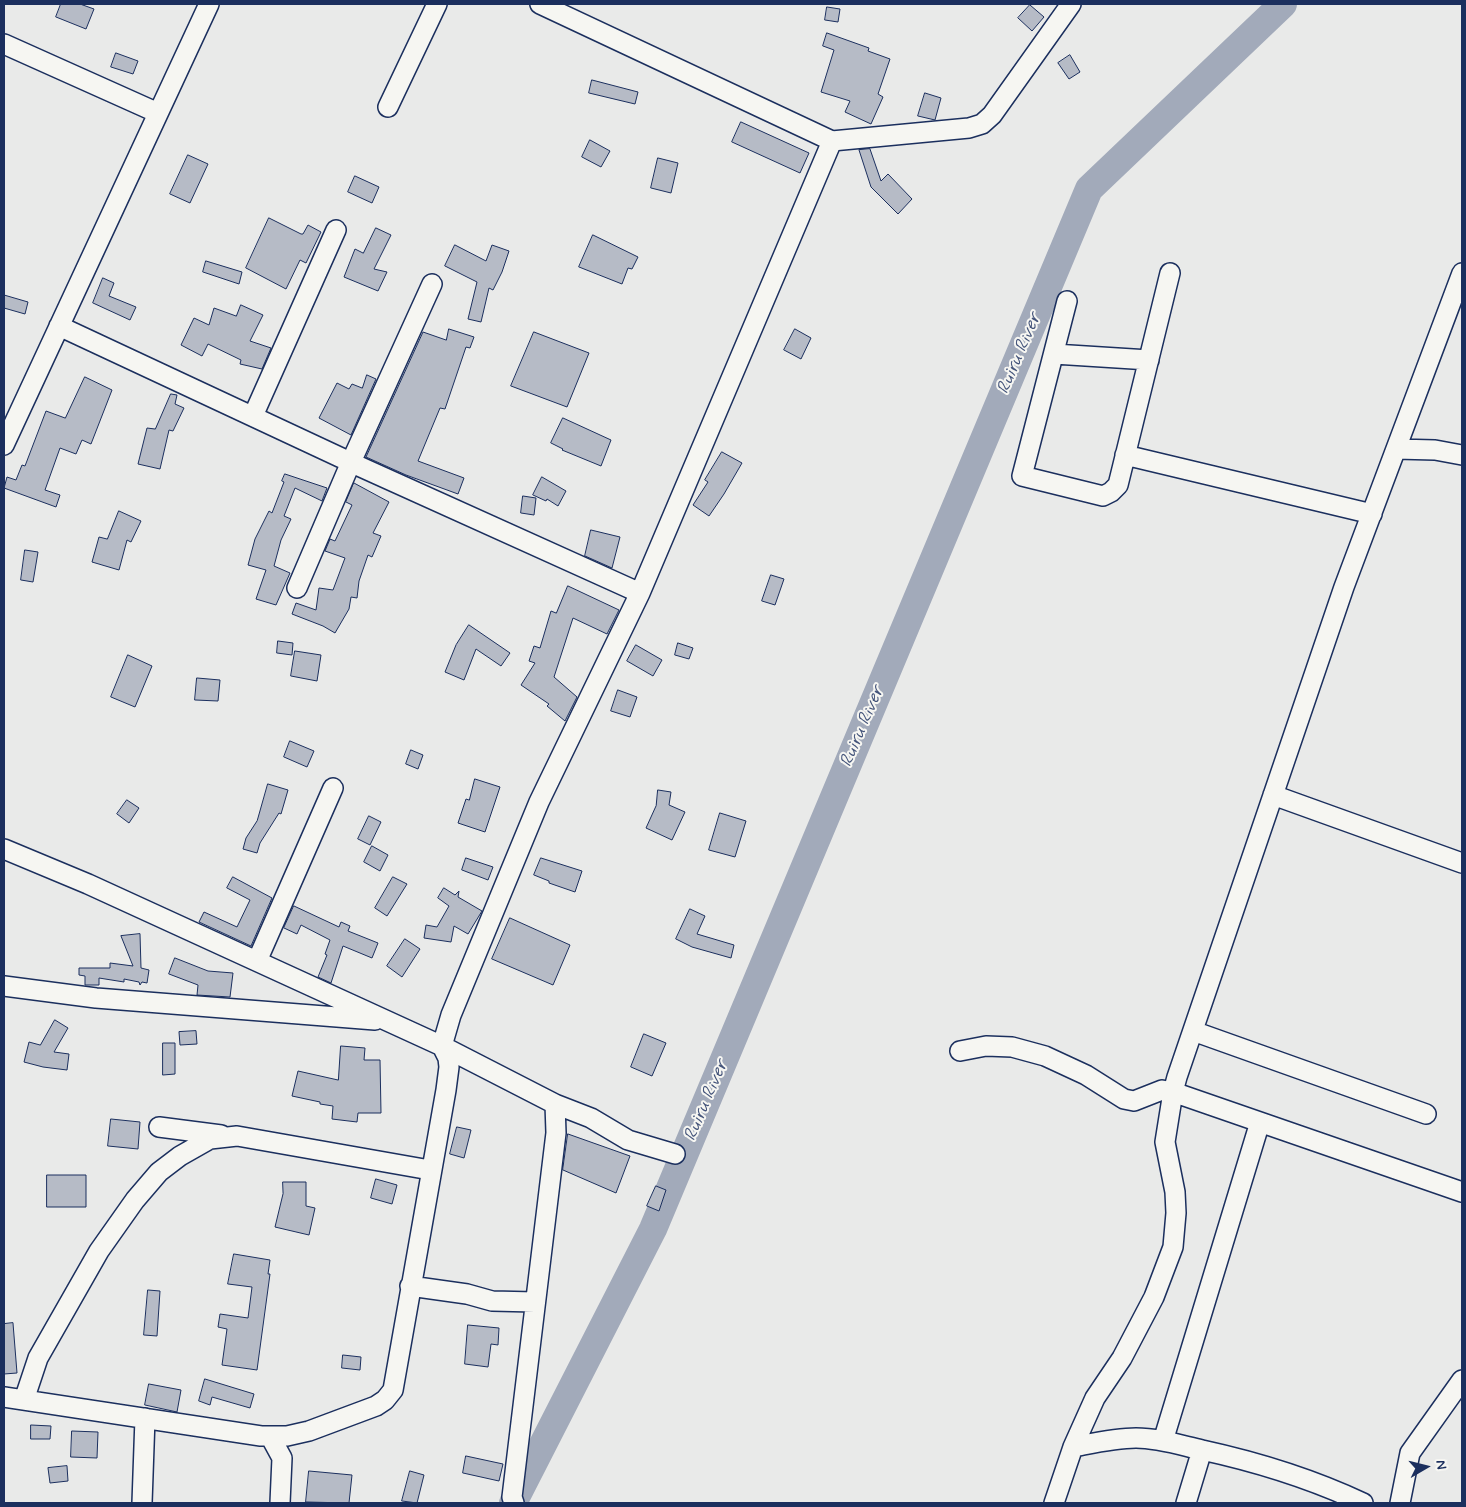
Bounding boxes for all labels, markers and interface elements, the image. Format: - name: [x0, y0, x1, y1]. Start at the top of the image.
- water label: Ruiru River: [993, 310, 1047, 398]
- water label: Ruiru River: [836, 683, 890, 771]
- water label: Ruiru River: [680, 1057, 734, 1145]
- north arrow: [1401, 1442, 1451, 1492]
- text: N: [1431, 1459, 1450, 1471]

